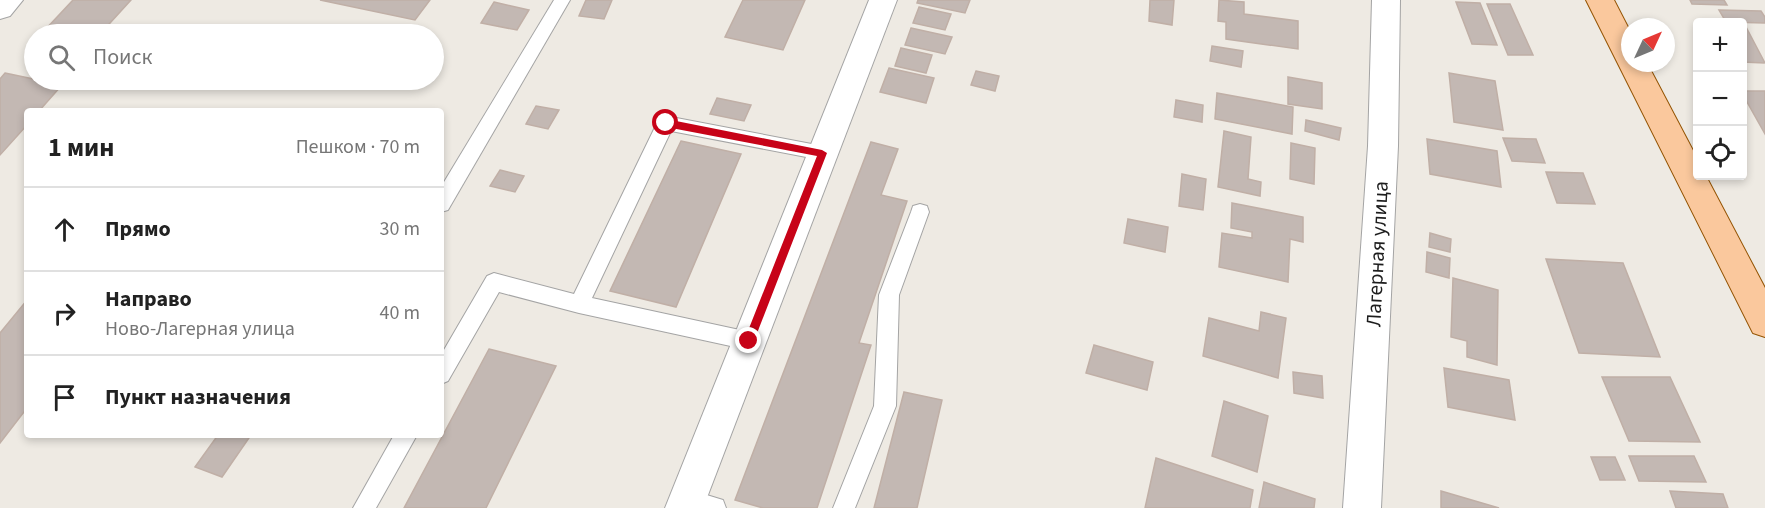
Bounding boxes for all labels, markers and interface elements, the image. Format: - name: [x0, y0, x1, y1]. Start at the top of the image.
- north arrow: [1621, 18, 1675, 72]
- map controls: [1693, 18, 1747, 180]
- button: +: [1693, 18, 1747, 72]
- search box: [24, 24, 444, 90]
- icon: search: [45, 41, 78, 74]
- text: Поиск: [93, 41, 152, 73]
- button: −: [1693, 72, 1747, 126]
- route start: [652, 109, 678, 135]
- button: locate: [1693, 126, 1747, 180]
- text: 1 мин: [48, 129, 114, 166]
- text: Пешком · 70 m: [296, 133, 420, 161]
- street label: Лагерная улица: [1358, 180, 1396, 328]
- icon: ahead: [48, 213, 81, 246]
- text: Прямо: [105, 213, 171, 245]
- text: 30 m: [380, 215, 420, 243]
- text: Направо: [105, 283, 192, 315]
- icon: right: [48, 297, 81, 330]
- text: 40 m: [380, 299, 420, 327]
- text: Ново-Лагерная улица: [105, 315, 295, 343]
- route end: [735, 327, 761, 353]
- icon: arrive: [48, 381, 81, 414]
- text: Пункт назначения: [105, 381, 291, 413]

